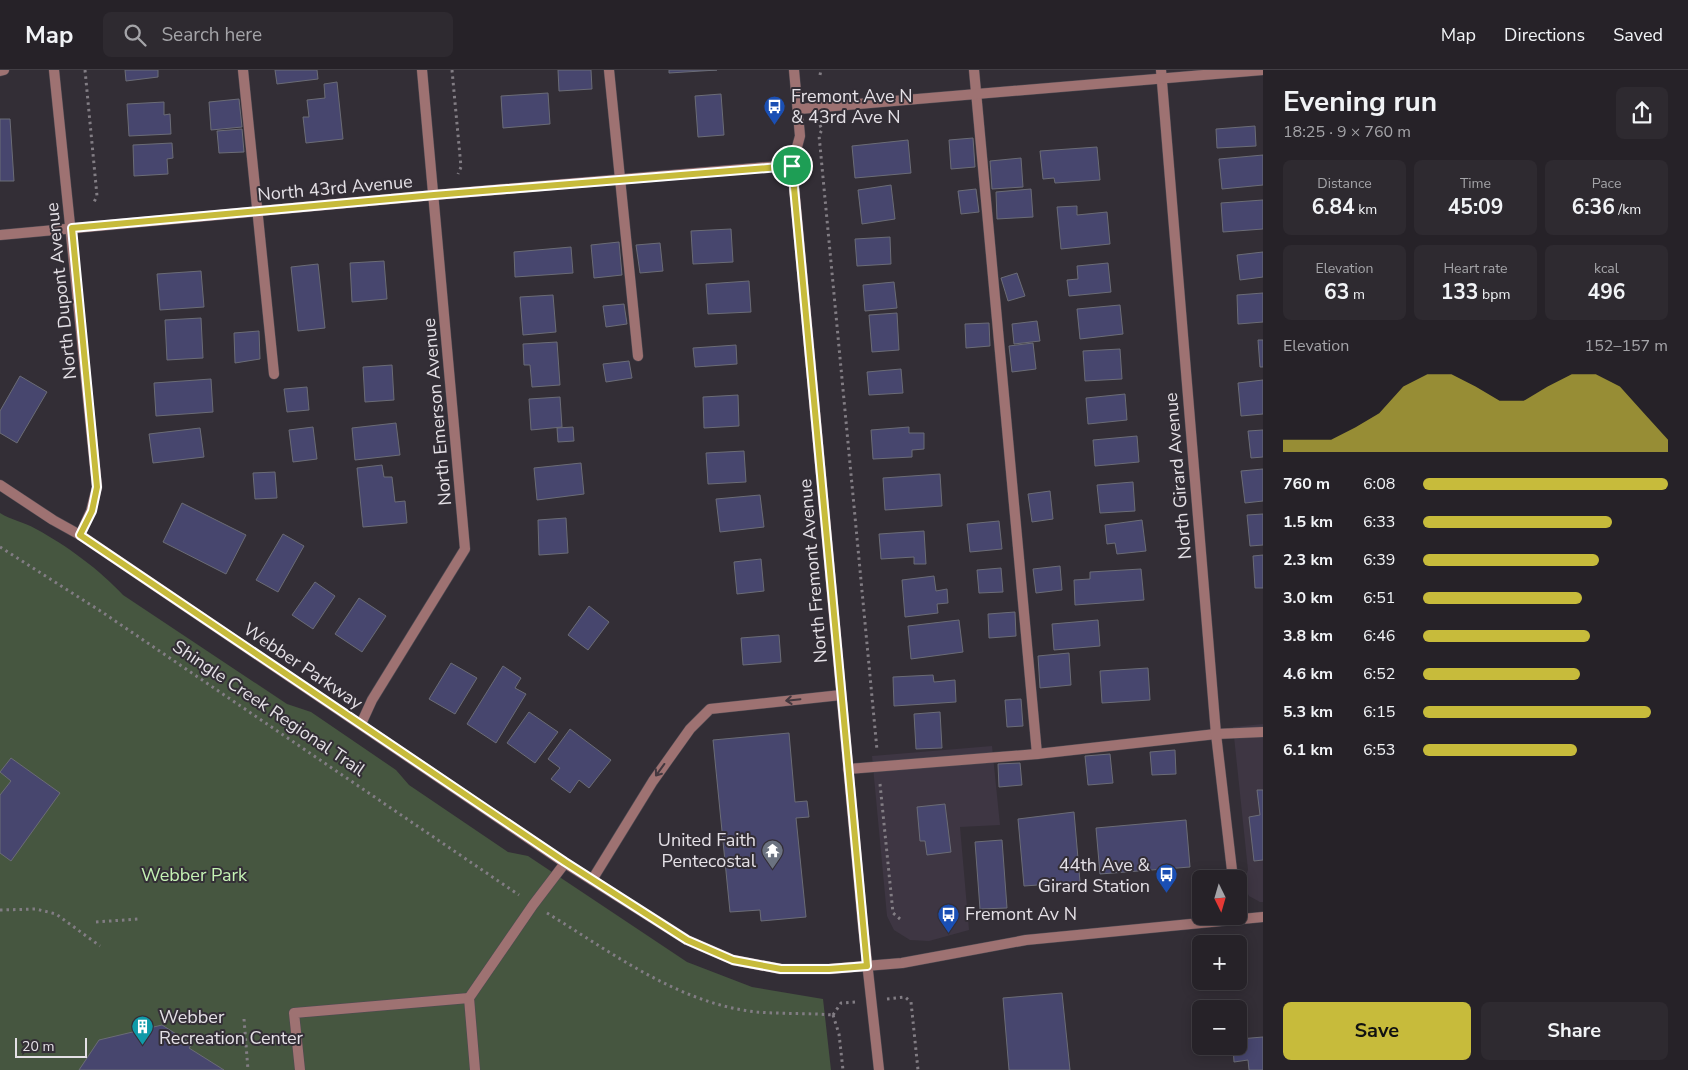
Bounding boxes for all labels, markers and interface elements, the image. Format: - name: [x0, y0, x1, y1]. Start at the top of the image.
- search box: [103, 12, 453, 57]
- text: Map: [25, 19, 73, 51]
- icon: search: [121, 21, 149, 49]
- text: Search here: [161, 22, 262, 48]
- text: Map: [1441, 23, 1476, 47]
- text: Directions: [1504, 23, 1585, 47]
- text: Saved: [1613, 23, 1663, 47]
- text: Evening run: [1283, 83, 1437, 121]
- place label: Fremont Ave N & 43rd Ave N: [791, 84, 912, 129]
- button: share: [1616, 87, 1668, 139]
- bus stop icon: Fremont Ave N & 43rd Ave N: [763, 94, 787, 125]
- text: 18:25 · 9 × 760 m: [1283, 121, 1411, 143]
- pin: [771, 145, 813, 187]
- icon: arrive: [778, 152, 806, 180]
- street label: North 43rd Avenue: [256, 169, 414, 207]
- text: Distance: [1317, 174, 1372, 193]
- text: Time: [1460, 174, 1491, 193]
- text: Pace: [1592, 174, 1621, 193]
- text: 6.84: [1312, 193, 1355, 221]
- text: 45:09: [1448, 193, 1503, 221]
- text: 6:36: [1572, 193, 1615, 221]
- text: km: [1355, 200, 1377, 219]
- text: /km: [1615, 200, 1641, 219]
- street label: North Dupont Avenue: [40, 201, 82, 381]
- text: Elevation: [1316, 259, 1373, 278]
- text: Heart rate: [1443, 259, 1508, 278]
- text: kcal: [1594, 259, 1619, 278]
- text: 63: [1324, 278, 1349, 306]
- text: 133: [1441, 278, 1478, 306]
- text: 496: [1588, 278, 1625, 306]
- text: m: [1349, 285, 1365, 304]
- text: bpm: [1478, 285, 1510, 304]
- street label: North Emerson Avenue: [417, 317, 457, 507]
- text: Elevation: [1283, 335, 1349, 357]
- text: 152–157 m: [1585, 335, 1668, 357]
- street label: North Girard Avenue: [1159, 392, 1197, 560]
- text: 760 m: [1283, 473, 1330, 495]
- text: 6:08: [1363, 473, 1395, 495]
- street label: North Fremont Avenue: [793, 478, 833, 664]
- text: 1.5 km: [1283, 511, 1333, 533]
- text: 6:33: [1363, 511, 1395, 533]
- text: 2.3 km: [1283, 549, 1333, 571]
- text: 6:39: [1363, 549, 1395, 571]
- text: 3.0 km: [1283, 587, 1333, 609]
- text: 6:51: [1363, 587, 1395, 609]
- street label: Webber Parkway: [239, 617, 368, 715]
- text: 3.8 km: [1283, 625, 1333, 647]
- text: 6:46: [1363, 625, 1395, 647]
- street label: Shingle Creek Regional Trail: [168, 634, 371, 782]
- text: 4.6 km: [1283, 663, 1333, 685]
- text: 6:52: [1363, 663, 1395, 685]
- one-way arrow: [785, 695, 801, 704]
- text: 5.3 km: [1283, 701, 1333, 723]
- text: 6:15: [1363, 701, 1395, 723]
- text: 6.1 km: [1283, 739, 1333, 761]
- text: 6:53: [1363, 739, 1395, 761]
- one-way arrow: [655, 763, 665, 777]
- place label: United Faith Pentecostal: [658, 828, 757, 873]
- temple icon: United Faith Pentecostal: [760, 838, 784, 869]
- place label: 44th Ave & Girard Station: [1038, 853, 1151, 898]
- park label: Webber Park: [141, 863, 248, 887]
- bus stop icon: 44th Ave & Girard Station: [1154, 863, 1178, 894]
- north arrow: [1192, 870, 1248, 925]
- map controls: [1192, 870, 1247, 1055]
- bus stop icon: Fremont Av N: [937, 902, 961, 933]
- place label: Fremont Av N: [965, 902, 1077, 926]
- button: +: [1192, 935, 1247, 990]
- button: −: [1192, 1000, 1247, 1055]
- button: Save: [1283, 1002, 1471, 1060]
- button: Share: [1481, 1002, 1668, 1060]
- place label: Webber Recreation Center: [159, 1005, 304, 1050]
- building icon: Webber Recreation Center: [131, 1015, 155, 1046]
- scale bar: [15, 1035, 88, 1058]
- text: 20 m: [22, 1037, 54, 1056]

